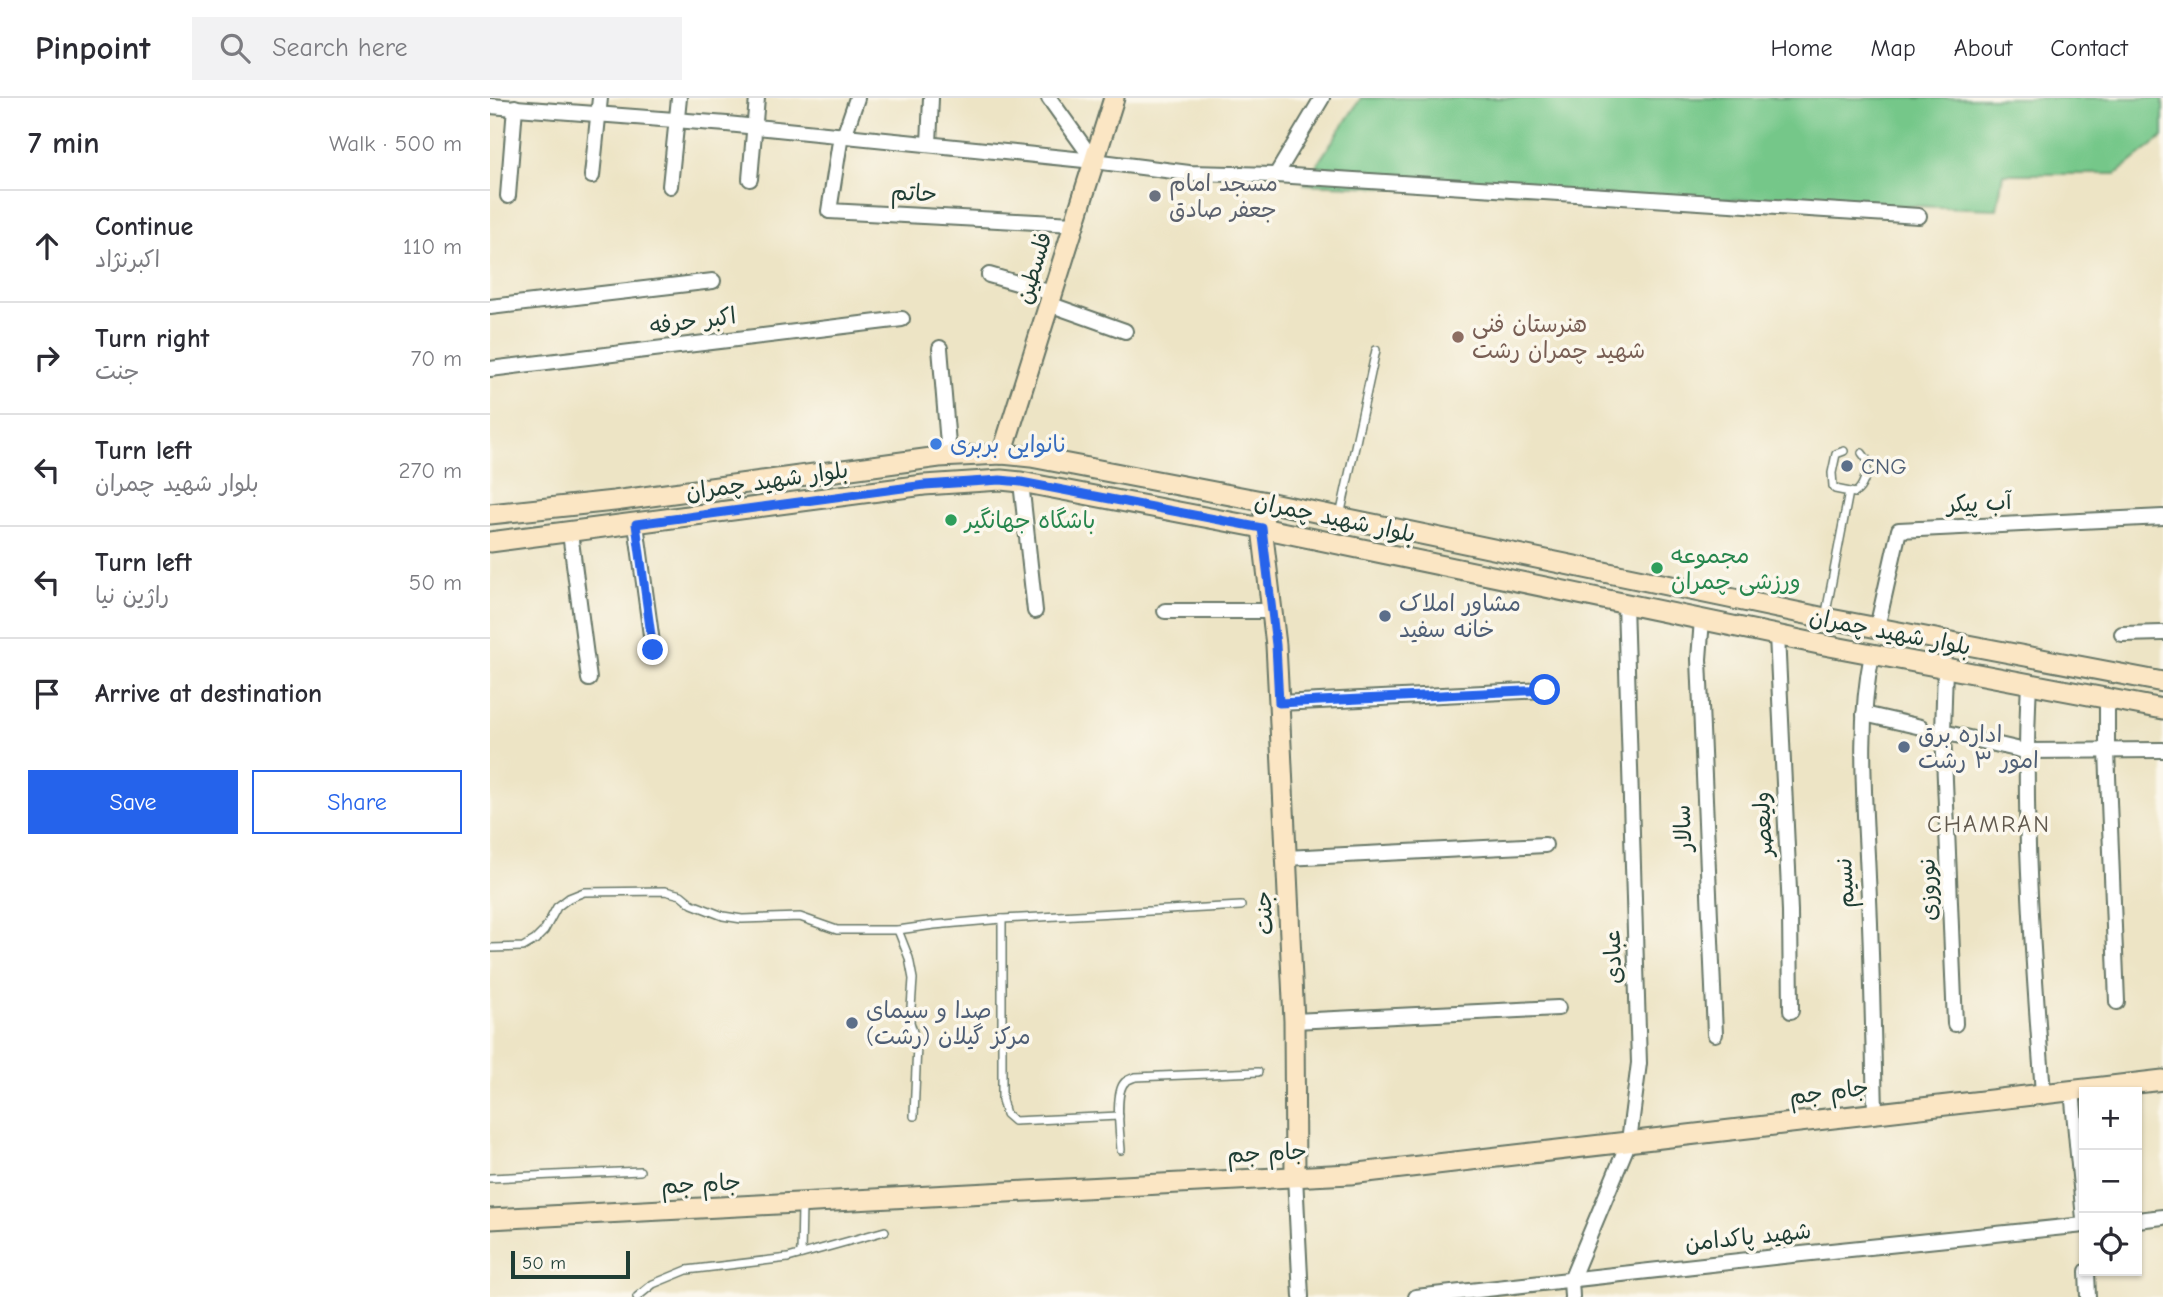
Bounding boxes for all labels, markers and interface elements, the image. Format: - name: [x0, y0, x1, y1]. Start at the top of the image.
- search box: [192, 17, 682, 80]
- text: Pinpoint: [35, 29, 150, 67]
- icon: search: [216, 29, 254, 67]
- text: Search here: [272, 33, 408, 63]
- text: Home: [1771, 34, 1832, 62]
- text: Map: [1870, 34, 1916, 62]
- text: About: [1954, 34, 2012, 62]
- text: Contact: [2050, 34, 2128, 62]
- text: 7 min: [28, 126, 100, 161]
- text: Walk · 500 m: [329, 130, 462, 157]
- place label: مسجد امام جعفر صادق: [1169, 170, 1278, 223]
- street label: حاتم: [890, 178, 938, 212]
- marker: مسجد امام جعفر صادق: [1147, 188, 1163, 204]
- text: Continue: [95, 212, 193, 242]
- icon: ahead: [28, 227, 66, 265]
- street label: فلسطین: [1010, 229, 1058, 307]
- text: 110 m: [403, 233, 462, 260]
- text: اکبرنژاد: [95, 246, 160, 273]
- street label: اکبر حرفه: [648, 302, 738, 340]
- place label: هنرستان فنی شهید چمران رشت: [1472, 311, 1645, 364]
- text: Turn right: [95, 324, 209, 354]
- marker: هنرستان فنی شهید چمران رشت: [1450, 329, 1466, 345]
- icon: right: [28, 339, 66, 377]
- text: 70 m: [410, 345, 462, 372]
- text: جنت: [95, 358, 139, 385]
- place label: نانوایی بربری: [950, 431, 1067, 459]
- text: Turn left: [95, 436, 192, 466]
- marker: نانوایی بربری: [928, 436, 944, 452]
- icon: left: [28, 451, 66, 489]
- place label: CNG: [1861, 453, 1907, 480]
- street label: بلوار شهید چمران: [684, 456, 850, 506]
- text: 270 m: [398, 457, 462, 484]
- marker: CNG: [1839, 458, 1855, 474]
- text: بلوار شهید چمران: [95, 470, 259, 497]
- street label: بلوار شهید چمران: [1252, 488, 1418, 548]
- street label: آب پیکر: [1944, 488, 2014, 519]
- place label: باشگاه جهانگیر: [963, 507, 1095, 534]
- marker: باشگاه جهانگیر: [943, 512, 959, 528]
- place label: مجموعه ورزشی چمران: [1671, 542, 1801, 596]
- text: Turn left: [95, 548, 192, 578]
- marker: مجموعه ورزشی چمران: [1649, 560, 1665, 576]
- icon: left: [28, 563, 66, 601]
- text: 50 m: [409, 569, 462, 596]
- text: راژین نیا: [95, 582, 169, 609]
- place label: مشاور املاک خانه سفید: [1399, 590, 1521, 643]
- street label: بلوار شهید چمران: [1807, 603, 1973, 661]
- marker: مشاور املاک خانه سفید: [1377, 608, 1393, 624]
- route end: [637, 634, 668, 665]
- route start: [1529, 674, 1560, 705]
- icon: arrive: [28, 675, 66, 713]
- text: Arrive at destination: [95, 679, 322, 709]
- place label: اداره برق امور ۳ رشت: [1918, 721, 2039, 774]
- marker: اداره برق امور ۳ رشت: [1896, 739, 1912, 755]
- button: Save: [28, 770, 238, 834]
- button: Share: [252, 770, 462, 834]
- street label: ولیعصر: [1748, 791, 1778, 859]
- street label: سالار: [1669, 804, 1697, 854]
- district label: CHAMRAN: [1927, 810, 2051, 838]
- street label: نسیم: [1830, 857, 1864, 909]
- street label: نوروزی: [1913, 857, 1943, 921]
- street label: جنت: [1249, 890, 1279, 936]
- street label: عبادی: [1599, 929, 1627, 985]
- place label: صدا و سیمای مرکز گیلان (رشت): [866, 997, 1031, 1050]
- marker: صدا و سیمای مرکز گیلان (رشت): [844, 1015, 860, 1031]
- street label: جام جم: [1788, 1074, 1871, 1114]
- map controls: [2079, 1087, 2142, 1276]
- button: +: [2079, 1087, 2142, 1150]
- street label: جام جم: [1227, 1137, 1308, 1173]
- button: −: [2079, 1150, 2142, 1213]
- street label: جام جم: [661, 1168, 742, 1204]
- button: locate: [2079, 1213, 2142, 1276]
- street label: شهید پاکدامن: [1683, 1217, 1813, 1258]
- scale bar: [511, 1248, 630, 1280]
- text: 50 m: [522, 1252, 566, 1274]

